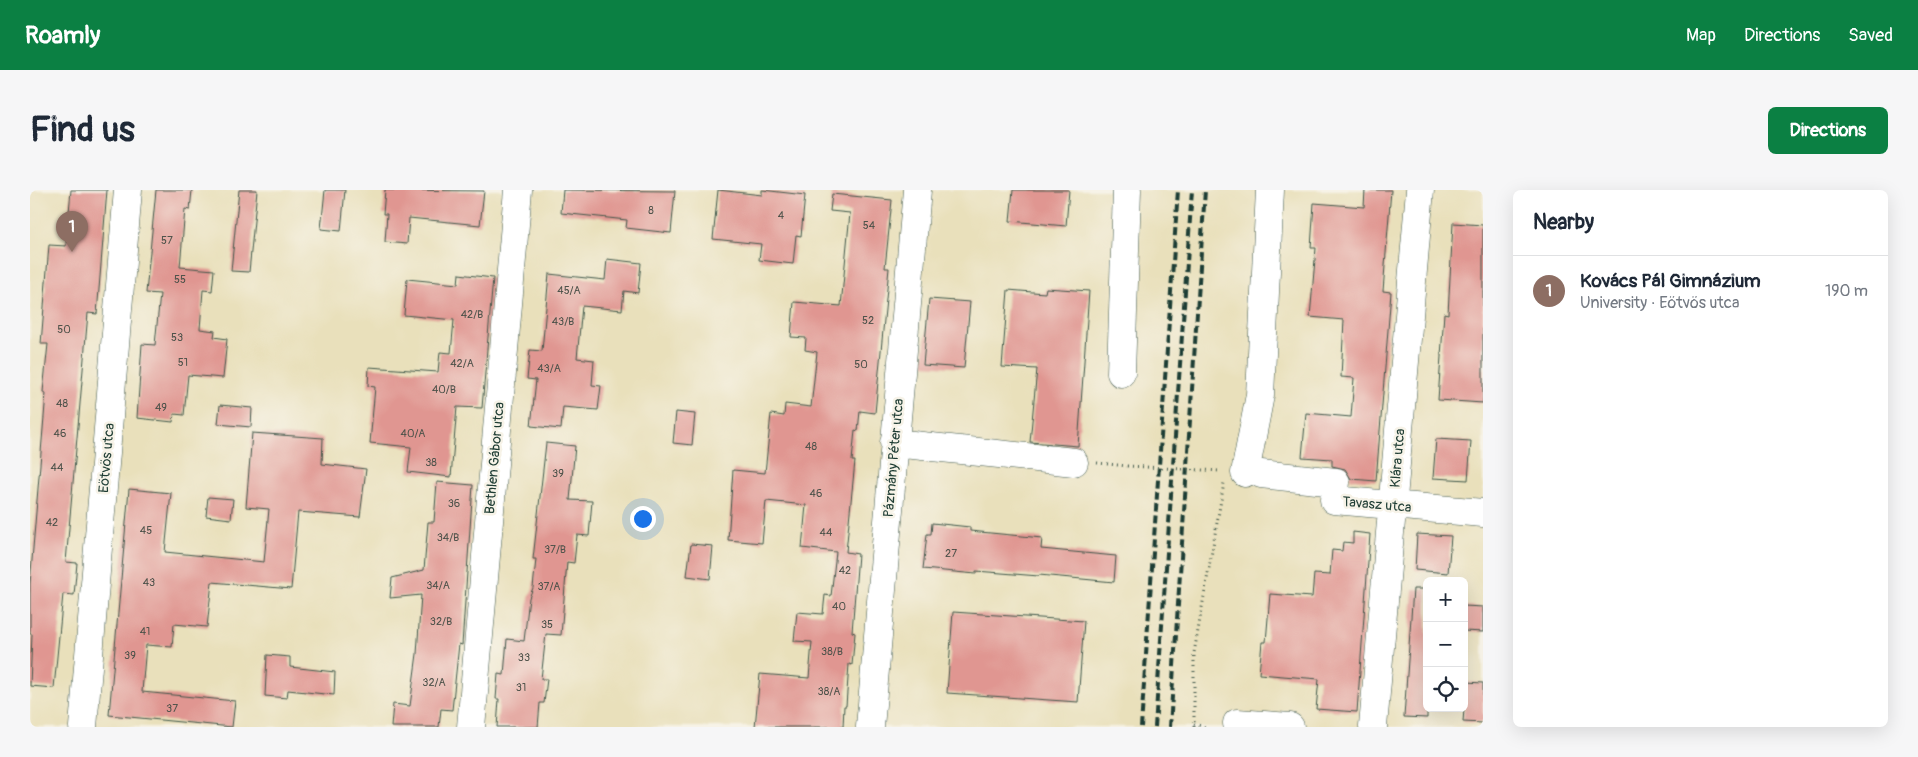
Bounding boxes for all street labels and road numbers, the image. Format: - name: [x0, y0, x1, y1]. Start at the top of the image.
- street label: Pázmány Péter utca: [880, 398, 907, 518]
- street label: Bethlen Gábor utca: [481, 401, 508, 515]
- street label: Eötvös utca: [95, 422, 118, 494]
- street label: Klára utca: [1386, 428, 1409, 488]
- street label: Tavasz utca: [1342, 493, 1412, 516]

